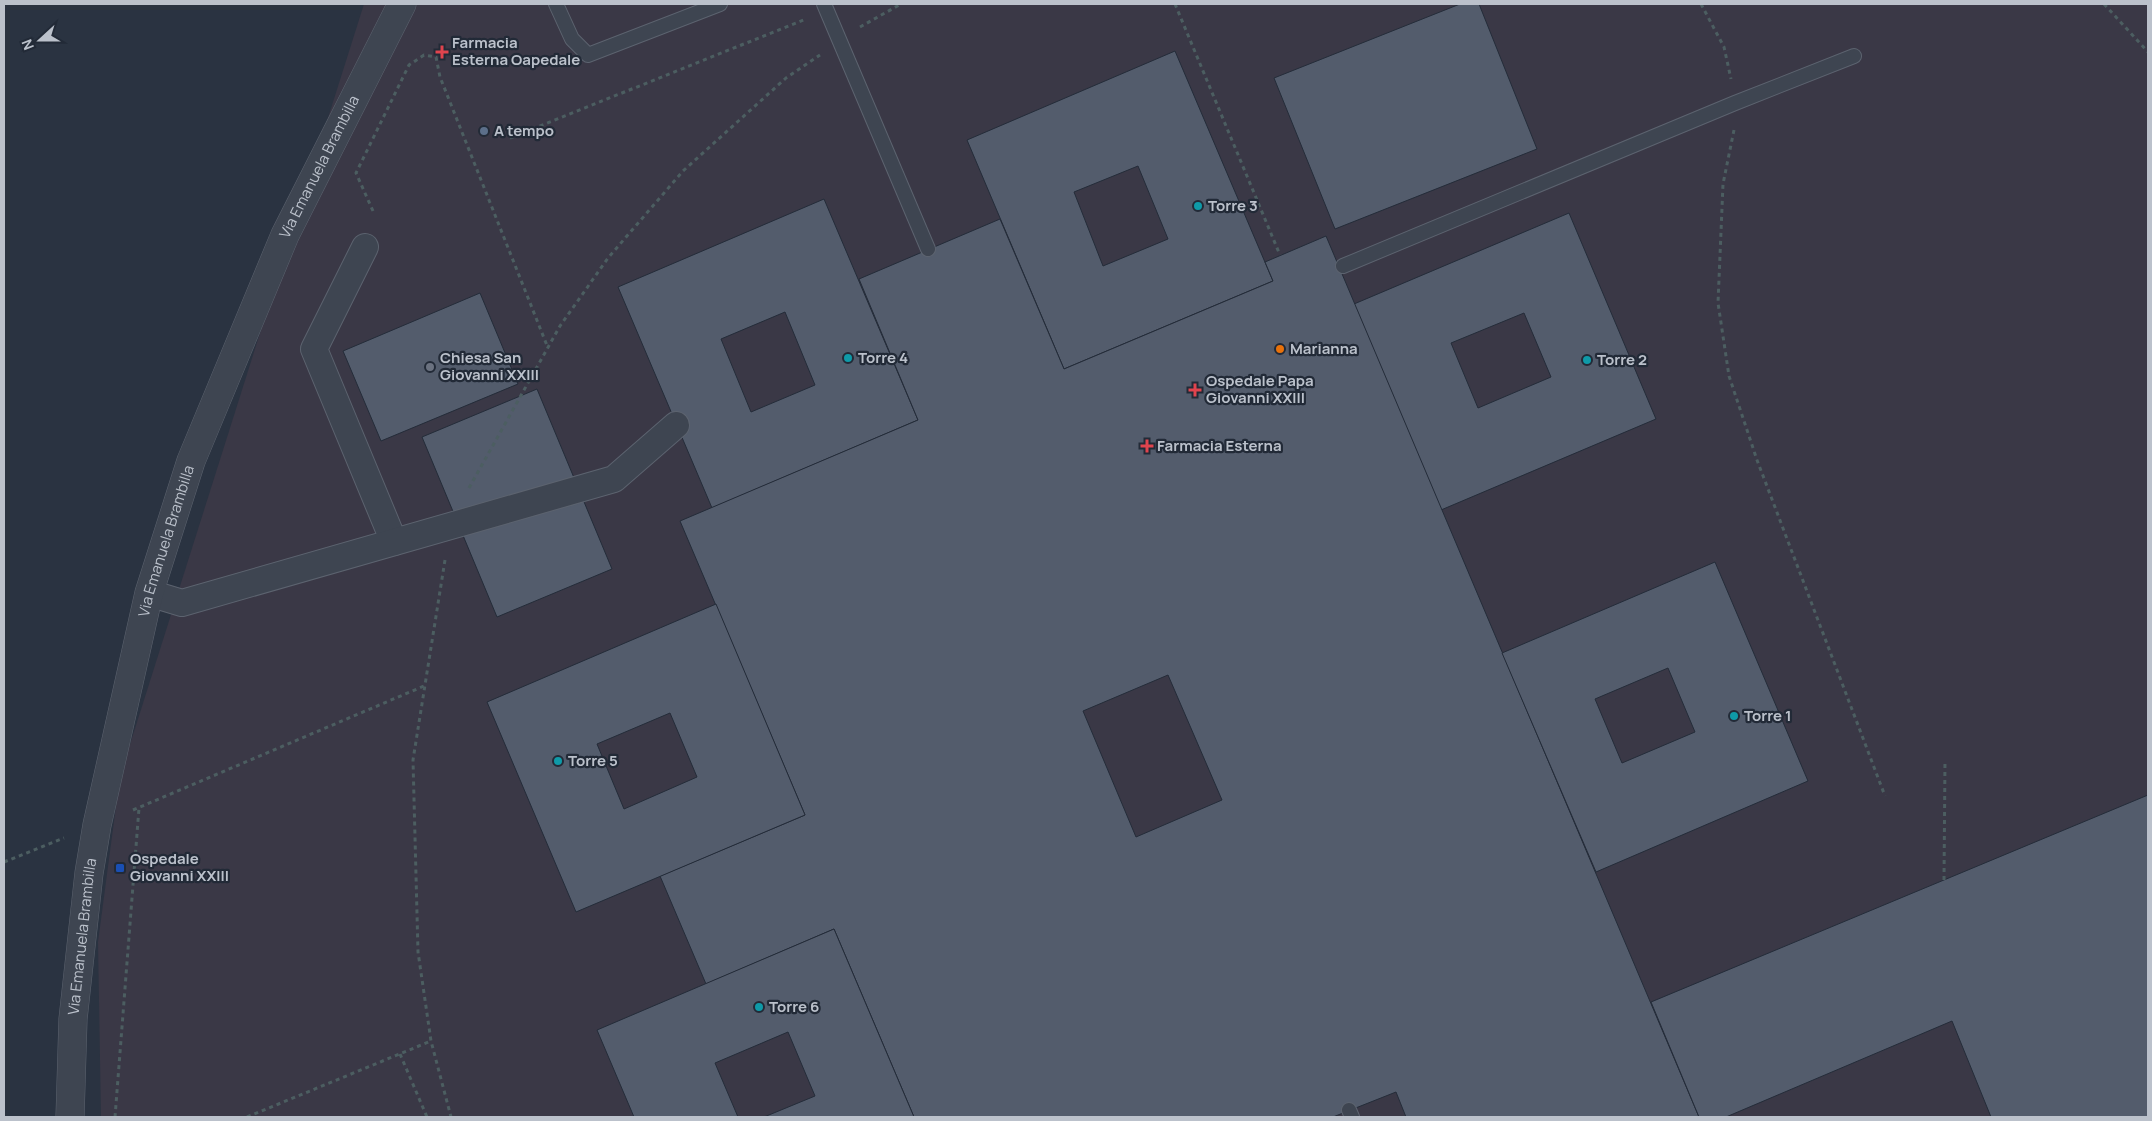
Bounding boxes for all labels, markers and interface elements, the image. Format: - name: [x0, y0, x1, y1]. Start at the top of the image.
- north arrow: [15, 15, 65, 65]
- place label: Farmacia Esterna Oapedale: [452, 32, 580, 70]
- text: N: [17, 37, 38, 53]
- marker: Farmacia Esterna Oapedale: [436, 46, 448, 58]
- street label: Via Emanuela Brambilla: [274, 91, 364, 242]
- place label: A tempo: [494, 120, 554, 141]
- marker: A tempo: [478, 125, 490, 137]
- place label: Torre 3: [1208, 195, 1258, 216]
- marker: Torre 3: [1192, 200, 1204, 212]
- place label: Marianna: [1290, 338, 1358, 359]
- marker: Marianna: [1274, 343, 1286, 355]
- place label: Chiesa San Giovanni XXIII: [440, 347, 539, 385]
- place label: Torre 4: [858, 347, 908, 368]
- place label: Torre 2: [1597, 349, 1647, 370]
- marker: Torre 4: [842, 352, 854, 364]
- marker: Torre 2: [1581, 354, 1593, 366]
- marker: Chiesa San Giovanni XXIII: [424, 361, 436, 373]
- place label: Ospedale Papa Giovanni XXIII: [1206, 370, 1314, 408]
- marker: Ospedale Papa Giovanni XXIII: [1188, 383, 1202, 397]
- place label: Farmacia Esterna: [1157, 435, 1282, 456]
- marker: Farmacia Esterna: [1141, 440, 1153, 452]
- street label: Via Emanuela Brambilla: [133, 462, 199, 619]
- place label: Torre 1: [1744, 705, 1792, 726]
- marker: Torre 1: [1728, 710, 1740, 722]
- place label: Torre 5: [568, 750, 618, 771]
- marker: Torre 5: [552, 755, 564, 767]
- place label: Ospedale Giovanni XXIII: [130, 848, 229, 886]
- street label: Via Emanuela Brambilla: [63, 856, 101, 1016]
- marker: Ospedale Giovanni XXIII: [114, 862, 126, 874]
- place label: Torre 6: [769, 996, 819, 1017]
- marker: Torre 6: [753, 1001, 765, 1013]

